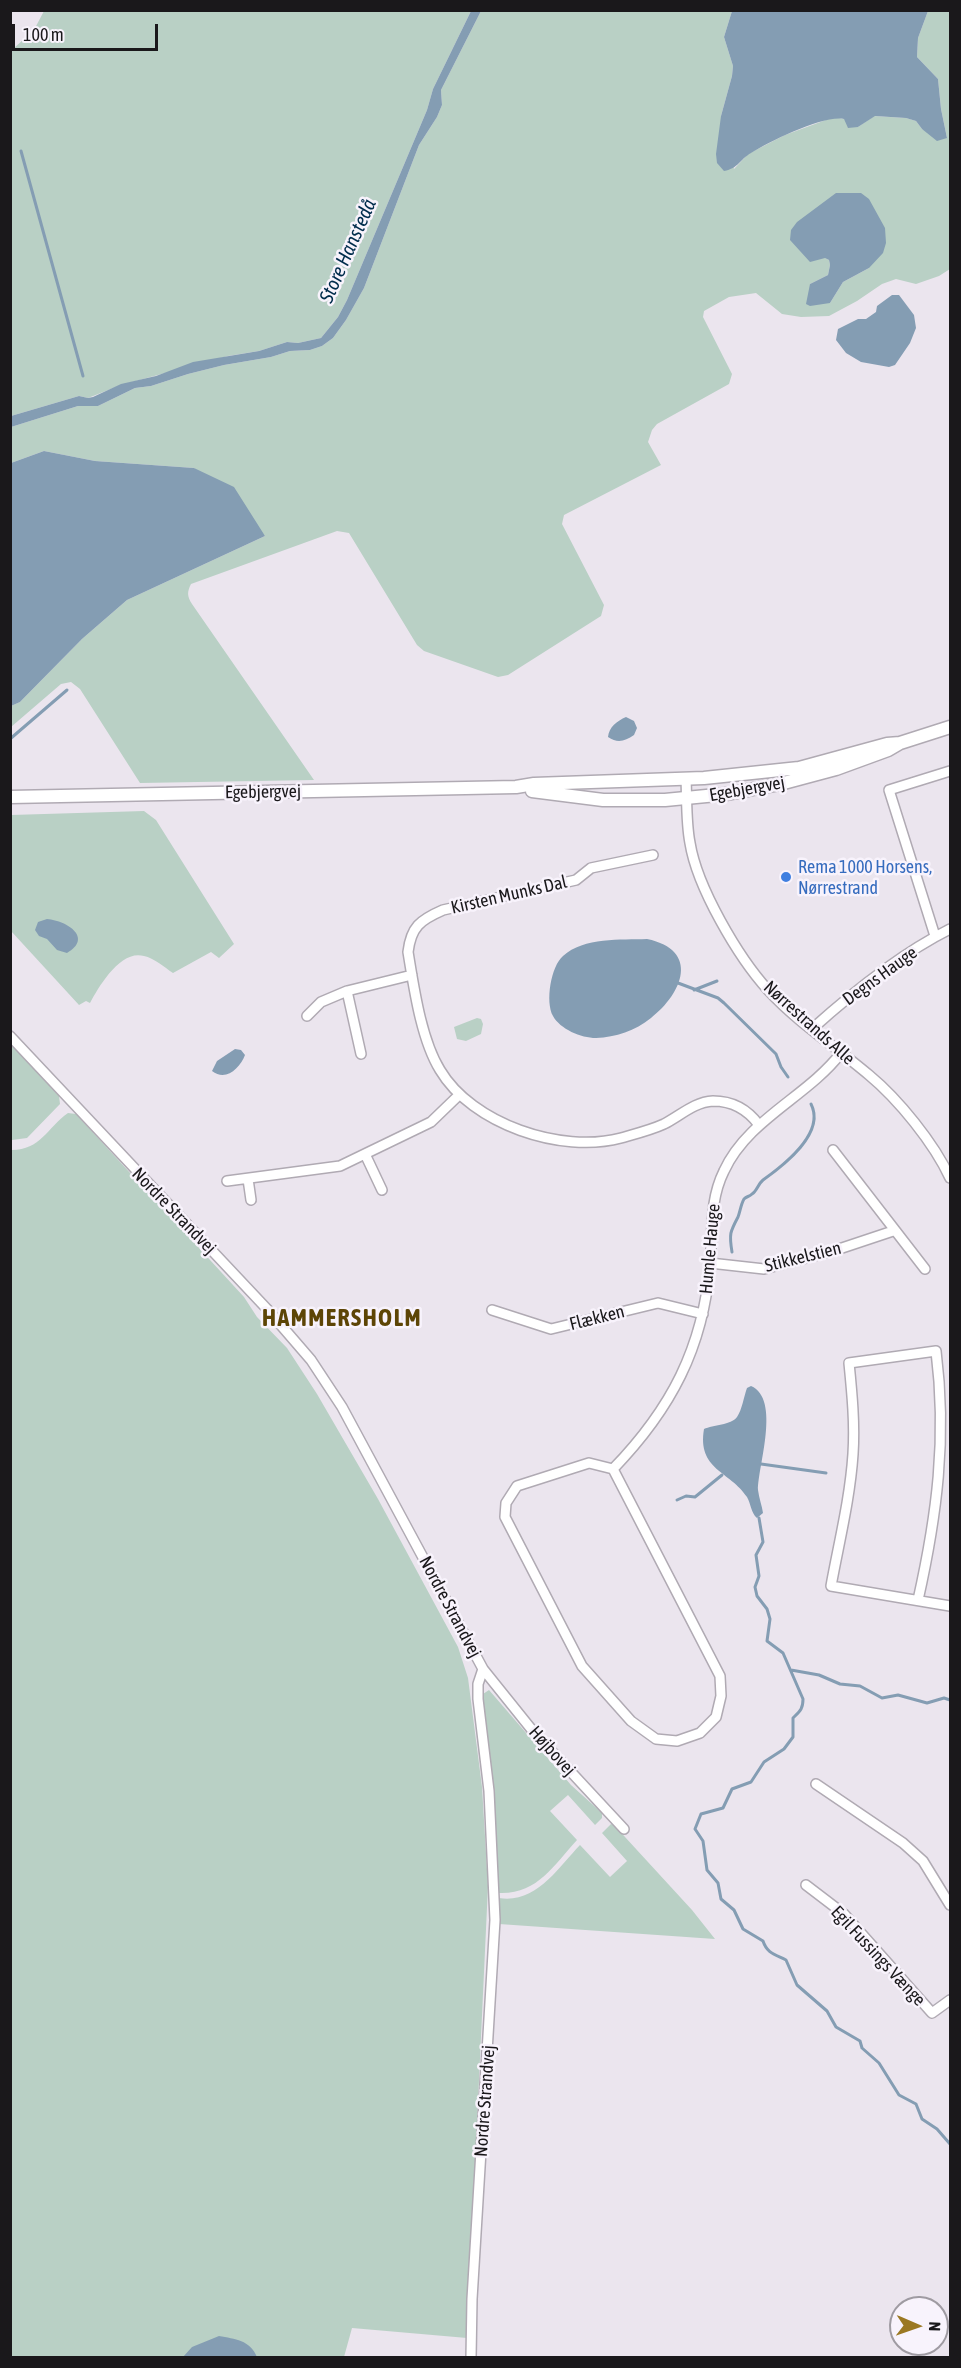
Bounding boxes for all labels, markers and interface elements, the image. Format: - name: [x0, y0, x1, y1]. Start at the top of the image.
- scale bar: [15, 12, 160, 50]
- text: 100 m: [23, 24, 64, 45]
- water label: Store Hanstedå: [314, 195, 382, 307]
- street label: Egebjergvej: [708, 772, 786, 806]
- street label: Egebjergvej: [225, 781, 301, 803]
- place label: Rema 1000 Horsens, Nørrestrand: [798, 856, 932, 898]
- marker: Rema 1000 Horsens, Nørrestrand: [779, 870, 793, 884]
- street label: Kirsten Munks Dal: [449, 871, 569, 919]
- street label: Degns Hauge: [839, 942, 921, 1010]
- street label: Nørrestrands Alle: [759, 976, 859, 1070]
- street label: Nordre Strandvej: [127, 1163, 221, 1259]
- street label: Humle Hauge: [695, 1203, 725, 1295]
- street label: Stikkelstien: [763, 1237, 843, 1277]
- street label: Flækken: [567, 1301, 627, 1335]
- district label: HAMMERSHOLM: [262, 1304, 422, 1332]
- street label: Nordre Strandvej: [414, 1553, 486, 1661]
- street label: Højbovej: [524, 1722, 580, 1780]
- street label: Egil Fussings Vænge: [826, 1901, 930, 2011]
- street label: Nordre Strandvej: [470, 2045, 500, 2157]
- north arrow: [889, 2296, 949, 2356]
- text: N: [926, 2322, 944, 2332]

